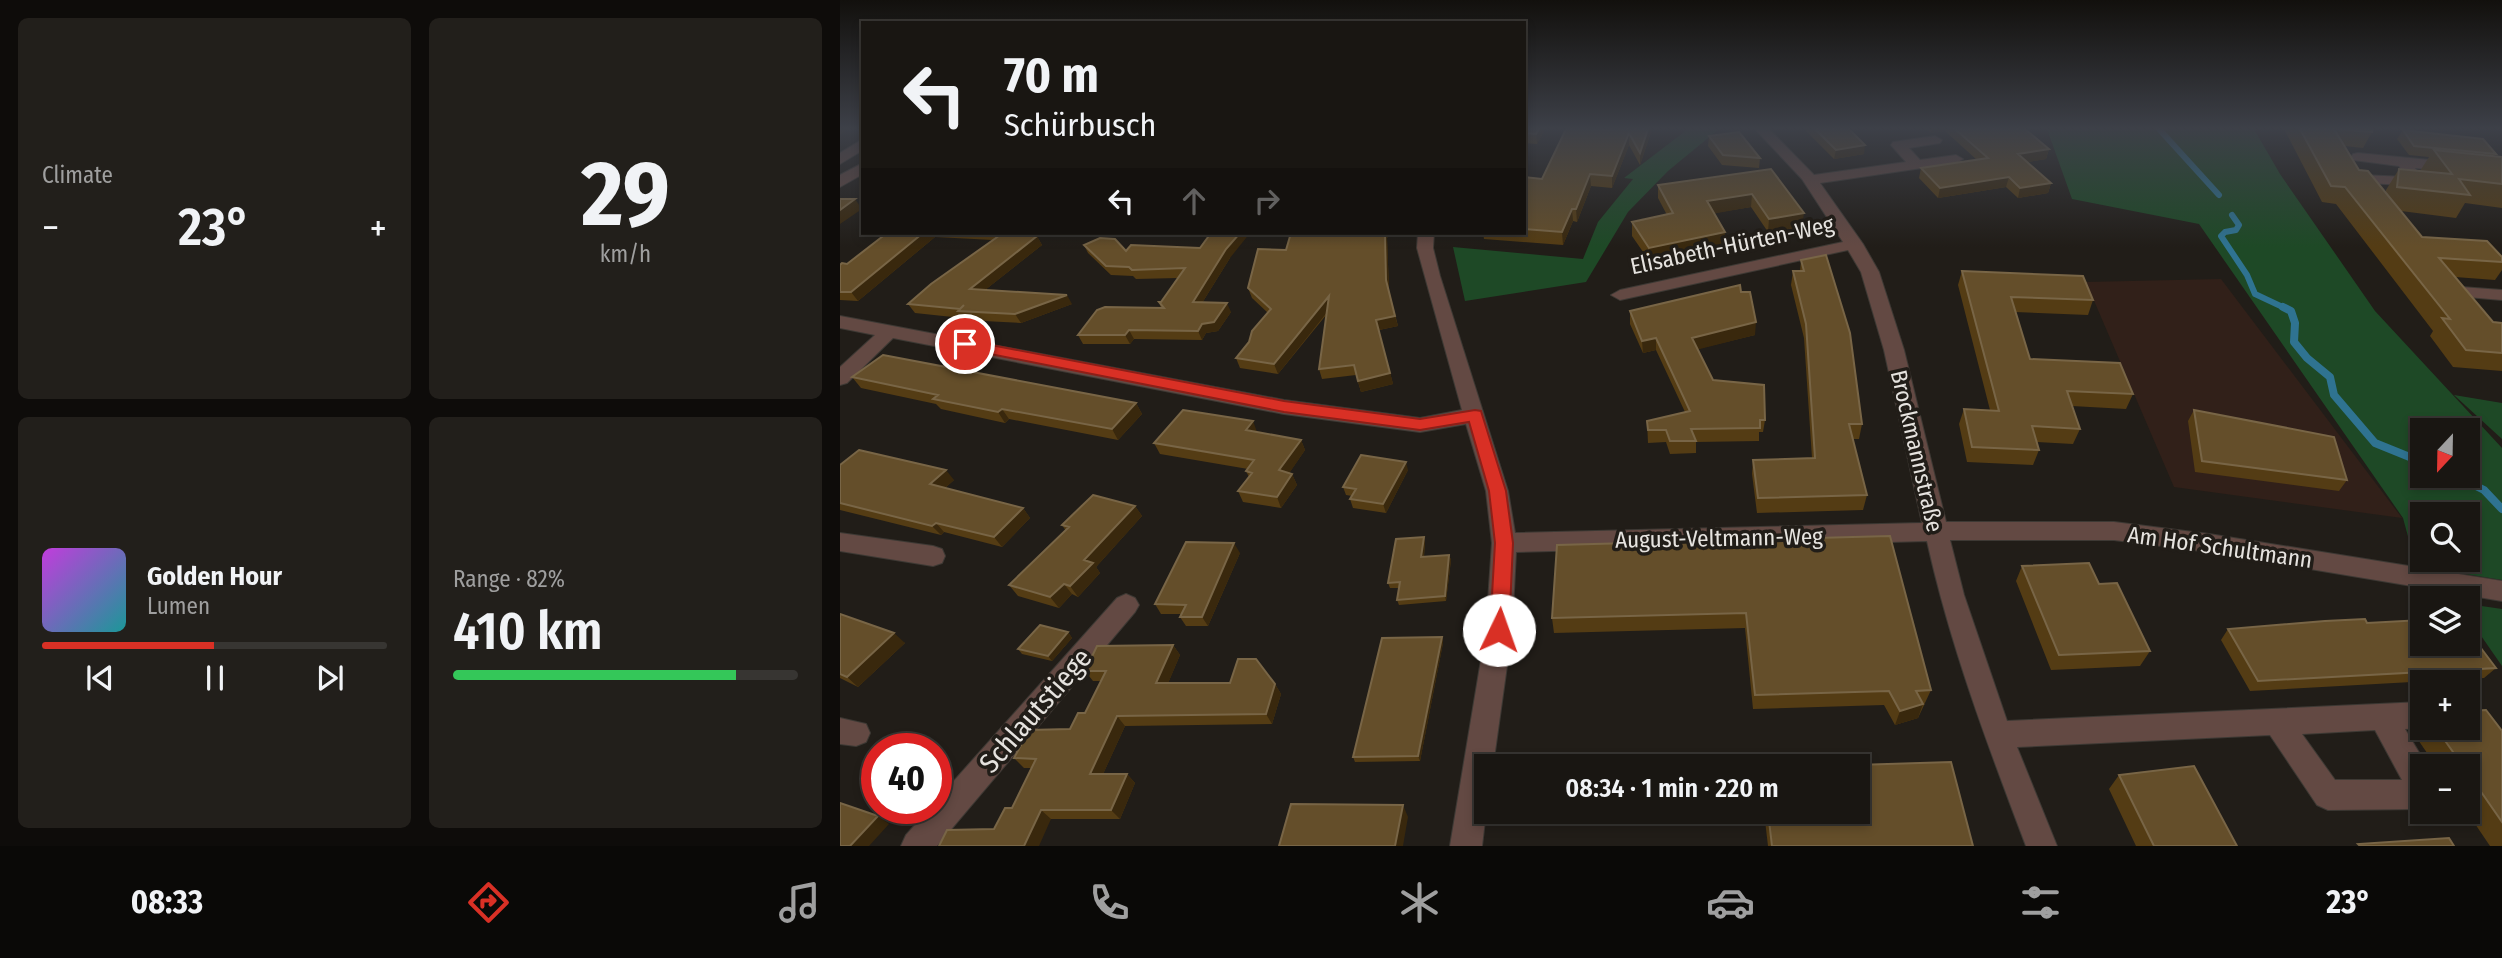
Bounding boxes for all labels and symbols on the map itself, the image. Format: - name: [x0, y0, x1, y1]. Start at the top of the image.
- street label: Elisabeth-Hürten-Weg: [1628, 210, 1837, 280]
- pin: [935, 314, 995, 374]
- street label: Brockmannstraße: [1885, 367, 1949, 535]
- north arrow: [2410, 418, 2480, 488]
- street label: Am Hof Schultmann: [2126, 520, 2314, 574]
- street label: August-Veltmann-Weg: [1615, 522, 1823, 554]
- position arrow: [1462, 593, 1536, 667]
- street label: Schlautstiege: [972, 641, 1098, 779]
- speed limit sign: 40: [861, 733, 952, 824]

